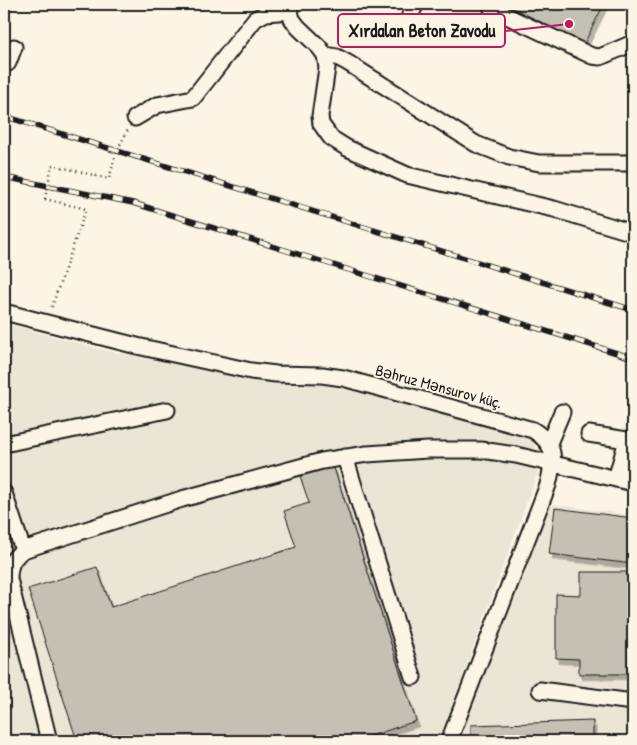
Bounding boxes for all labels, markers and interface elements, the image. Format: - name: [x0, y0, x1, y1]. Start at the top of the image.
- callout: Xırdalan Beton Zavodu: [338, 14, 505, 47]
- text: Xırdalan Beton Zavodu: [349, 18, 496, 43]
- street label: Bəhruz Mənsurov küç.: [373, 359, 505, 413]

